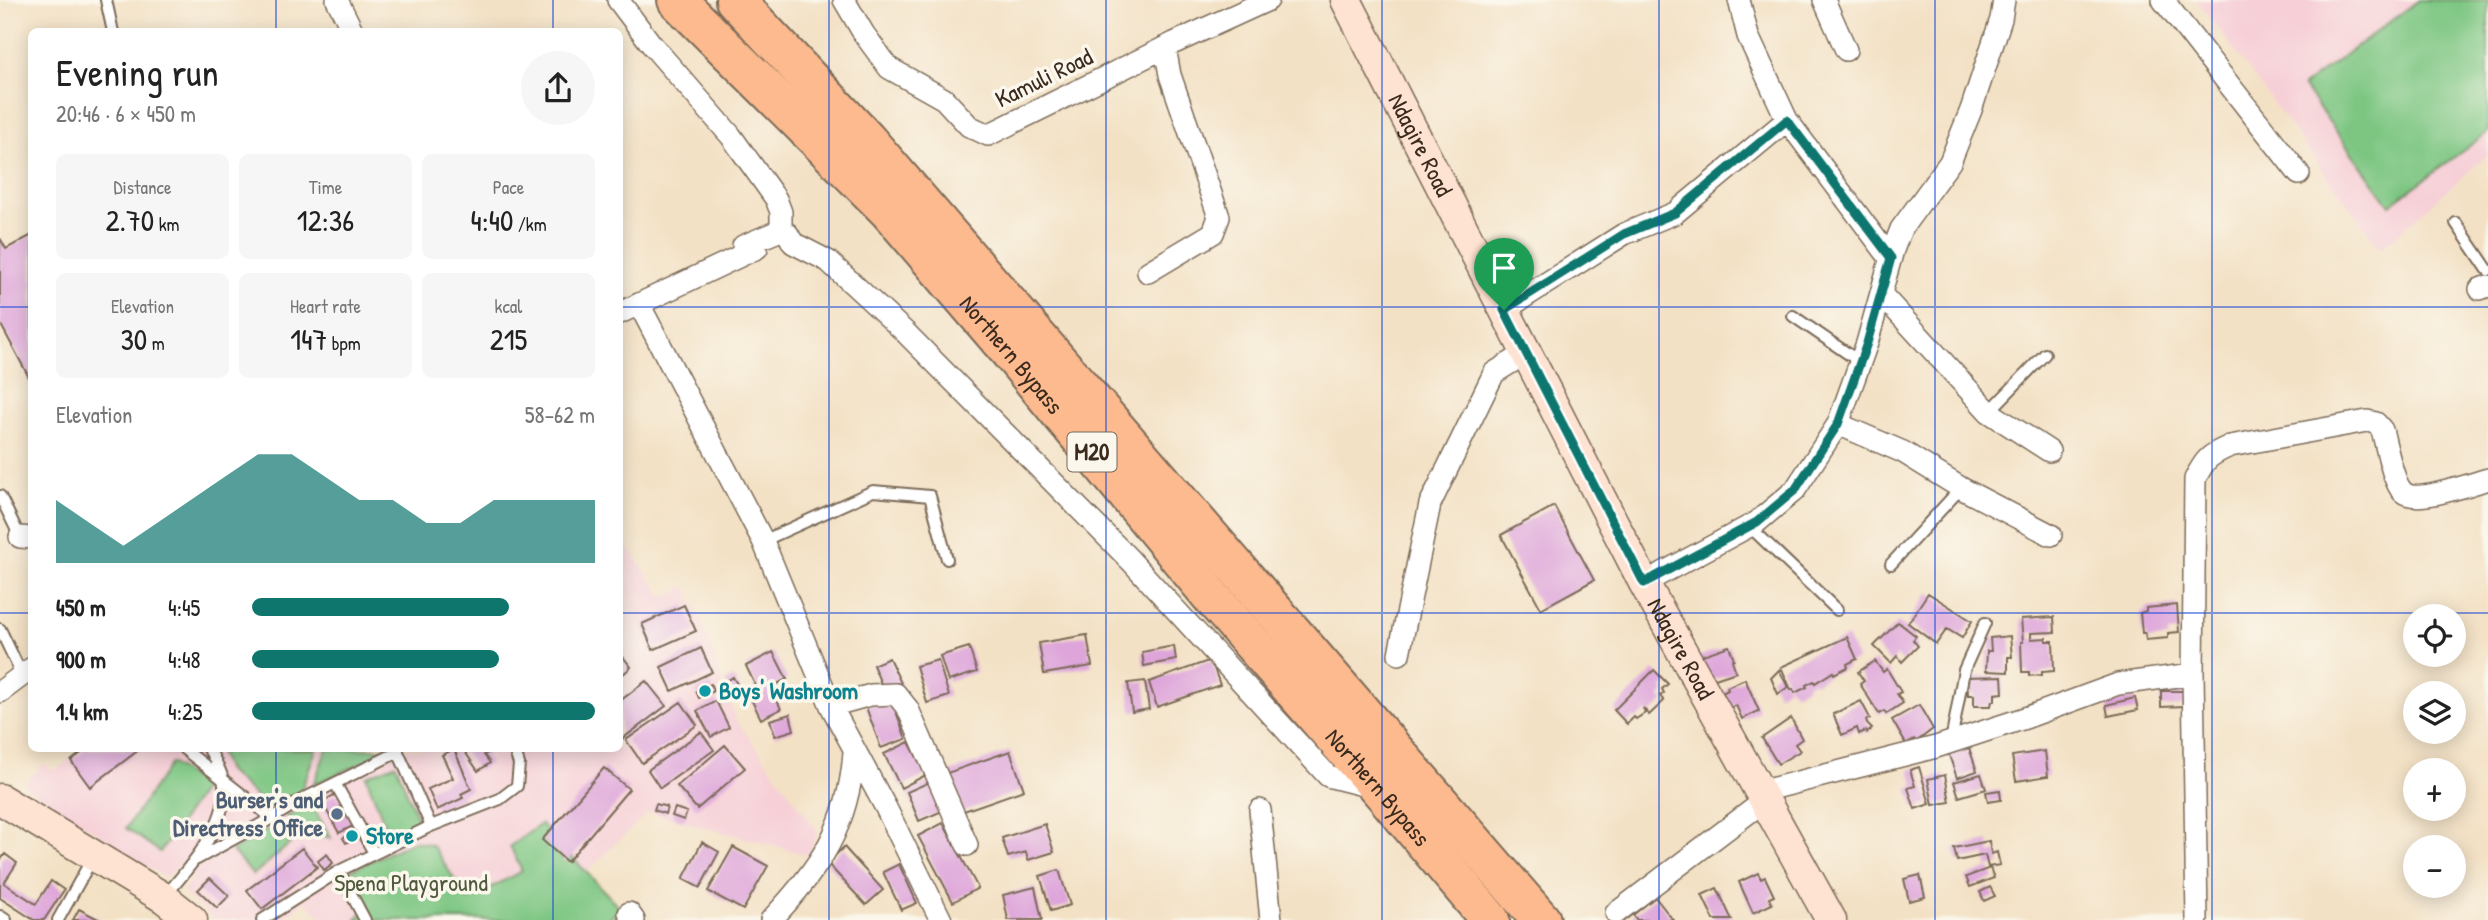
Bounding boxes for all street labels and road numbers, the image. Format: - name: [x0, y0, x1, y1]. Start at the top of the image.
- street label: Kamuli Road: [990, 40, 1098, 114]
- street label: Ndagire Road: [1381, 88, 1461, 202]
- street label: Northern Bypass: [953, 288, 1071, 420]
- road number: M20: [1068, 432, 1116, 472]
- street label: Ndagire Road: [1640, 592, 1722, 705]
- street label: Northern Bypass: [1319, 721, 1438, 853]

